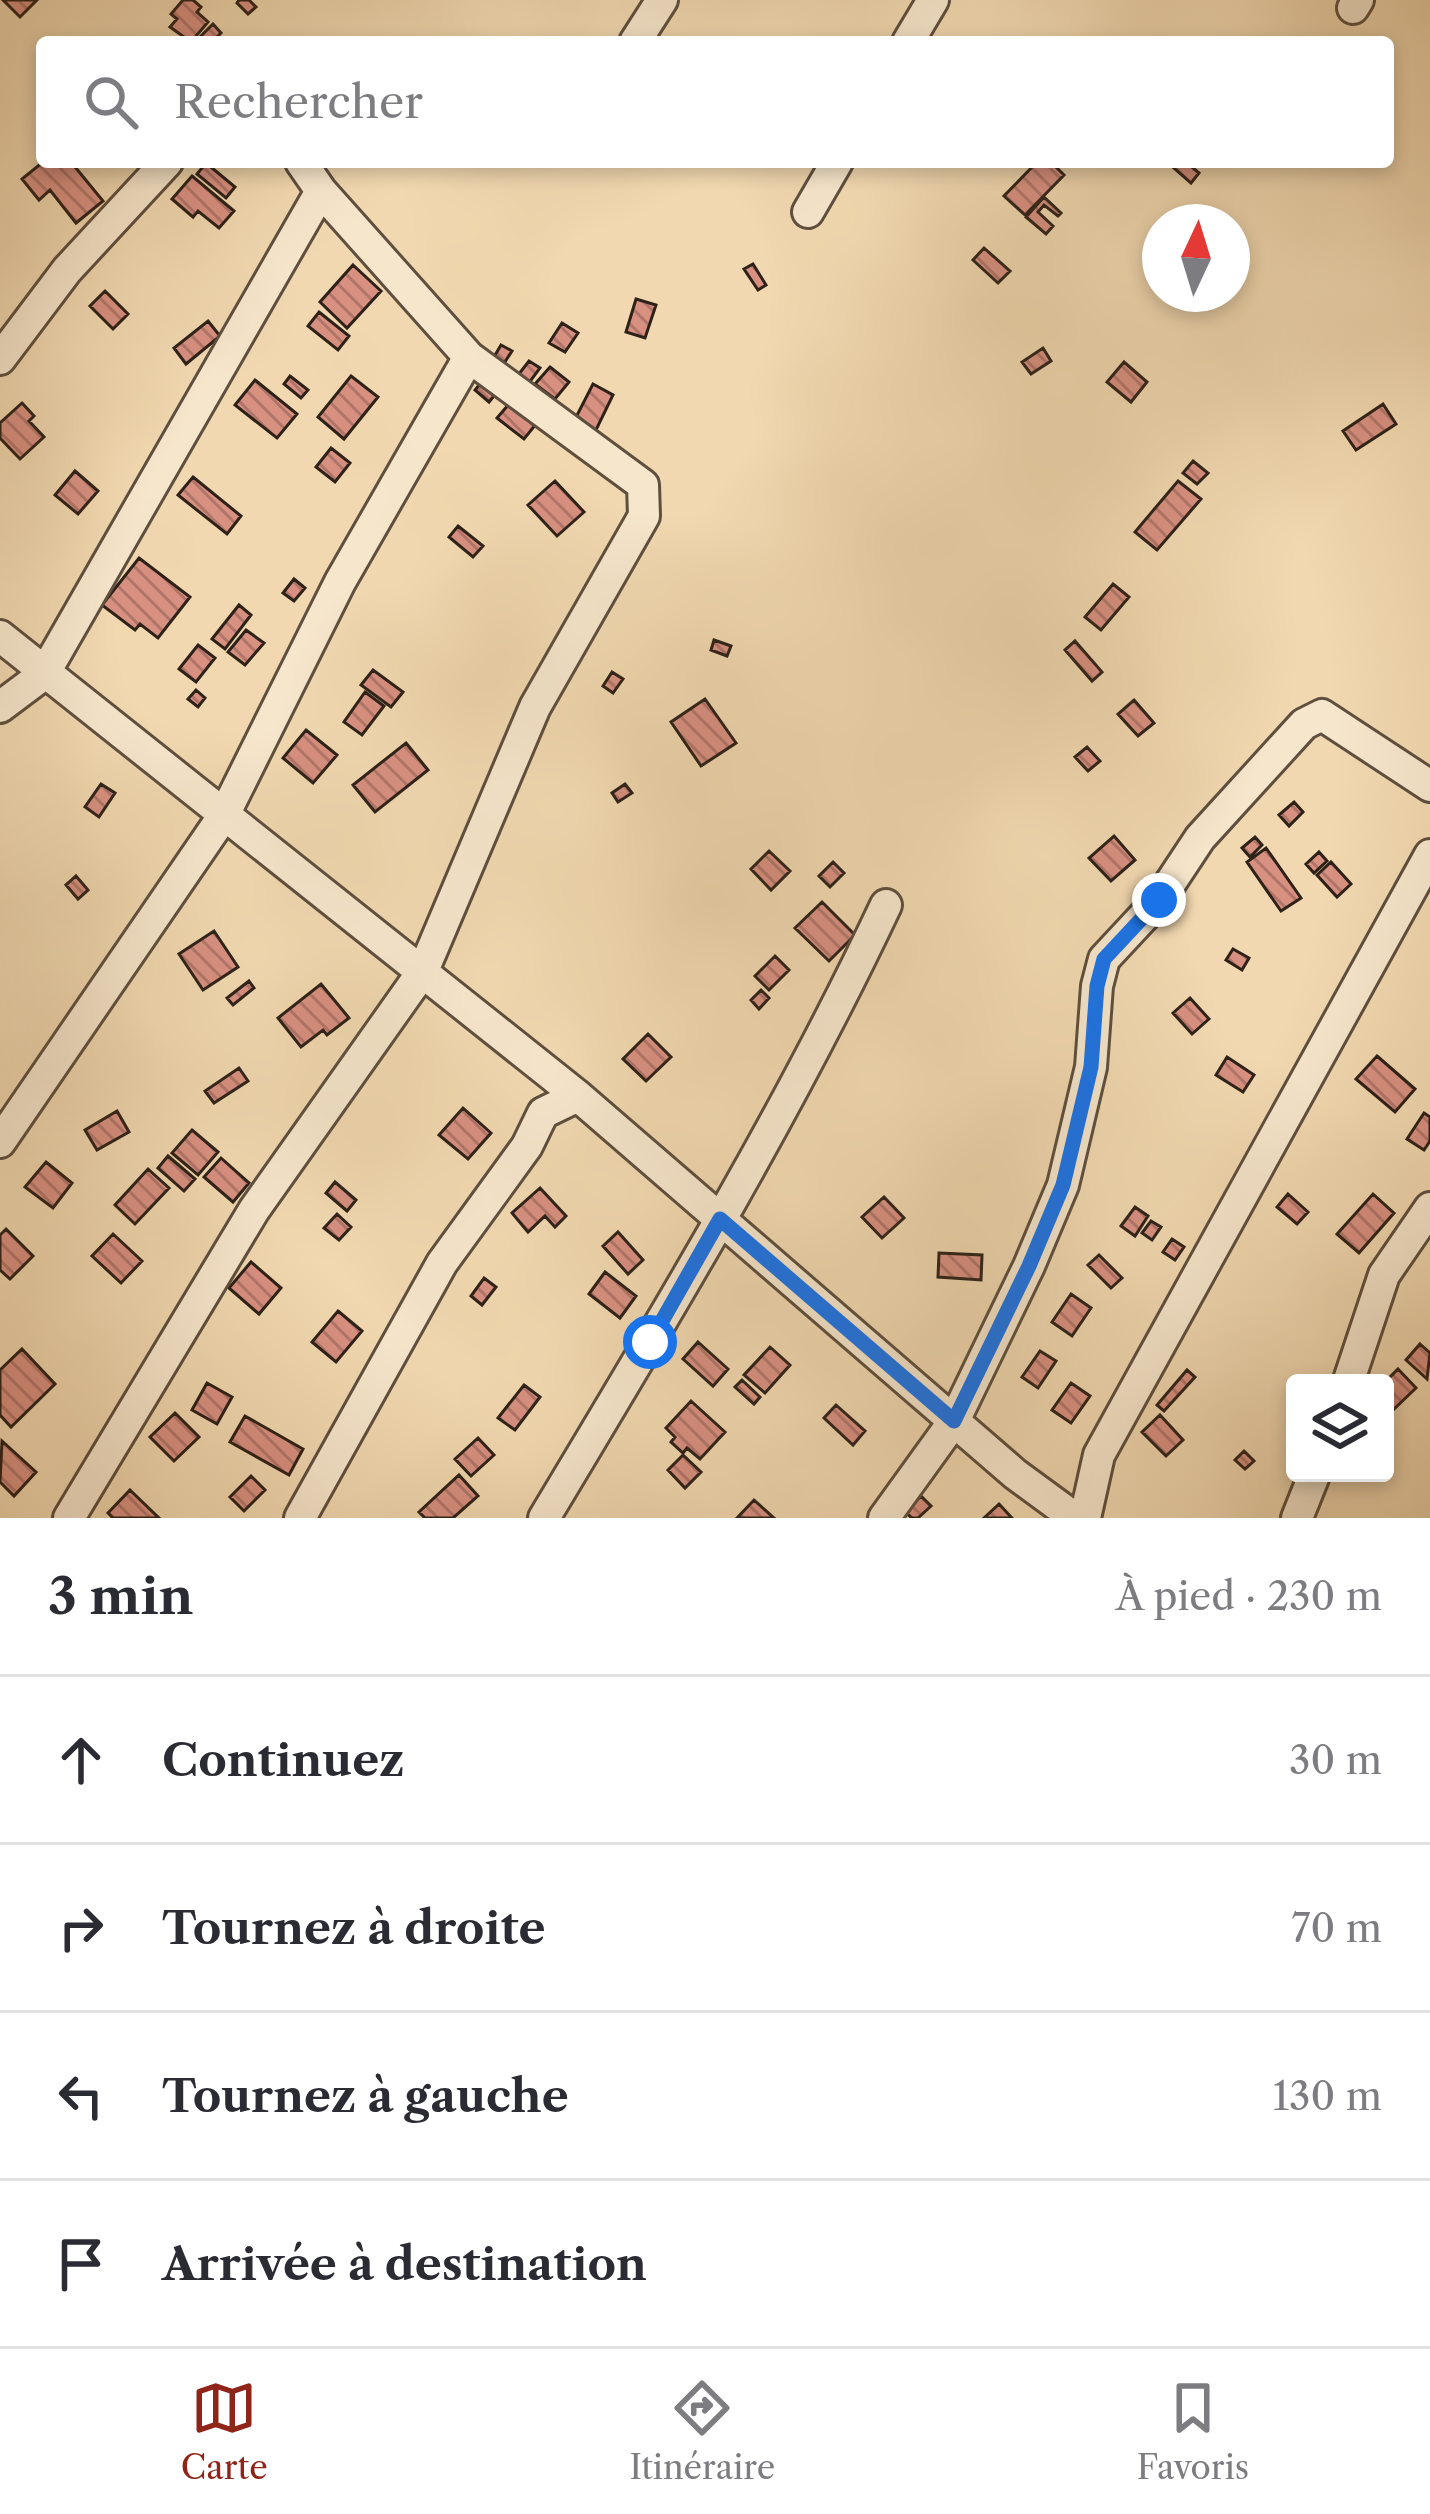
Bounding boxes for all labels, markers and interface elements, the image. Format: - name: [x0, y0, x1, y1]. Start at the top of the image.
- search box: [36, 36, 1394, 168]
- icon: search: [78, 69, 144, 135]
- text: Rechercher: [174, 74, 423, 130]
- north arrow: [1142, 204, 1250, 312]
- route end: [1132, 873, 1186, 927]
- route start: [623, 1315, 677, 1369]
- map controls: [1286, 1374, 1394, 1482]
- button: layers: [1286, 1374, 1394, 1482]
- text: 3 min: [48, 1565, 194, 1627]
- text: À pied · 230 m: [1116, 1572, 1382, 1620]
- icon: ahead: [48, 1727, 114, 1793]
- text: Continuez: [162, 1732, 404, 1788]
- text: 30 m: [1289, 1736, 1382, 1784]
- icon: right: [48, 1895, 114, 1961]
- text: Tournez à droite: [162, 1900, 546, 1956]
- text: 70 m: [1291, 1904, 1382, 1952]
- icon: left: [48, 2063, 114, 2129]
- text: Tournez à gauche: [162, 2068, 569, 2124]
- text: 130 m: [1273, 2072, 1382, 2120]
- icon: arrive: [48, 2231, 114, 2297]
- text: Arrivée à destination: [162, 2236, 647, 2292]
- tab: Carte: [181, 2375, 268, 2488]
- tab: Itinéraire: [629, 2375, 775, 2488]
- tab: Favoris: [1137, 2375, 1249, 2488]

